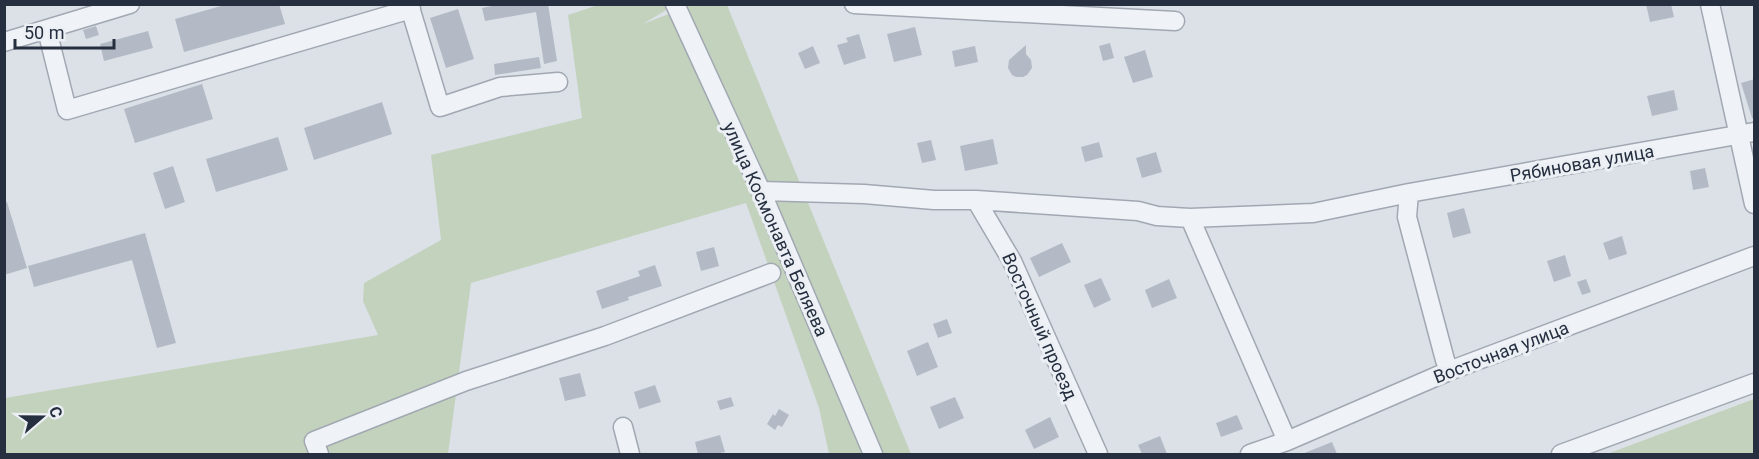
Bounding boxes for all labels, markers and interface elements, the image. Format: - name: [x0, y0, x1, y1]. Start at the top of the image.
- scale bar: [15, 12, 114, 50]
- text: 50 m: [24, 22, 64, 43]
- street label: улица Космонавта Беляева: [719, 119, 833, 339]
- street label: Рябиновая улица: [1508, 140, 1656, 186]
- street label: Восточный проезд: [998, 249, 1082, 403]
- street label: Восточная улица: [1430, 317, 1572, 387]
- north arrow: [12, 387, 72, 447]
- text: С: [45, 404, 66, 420]

